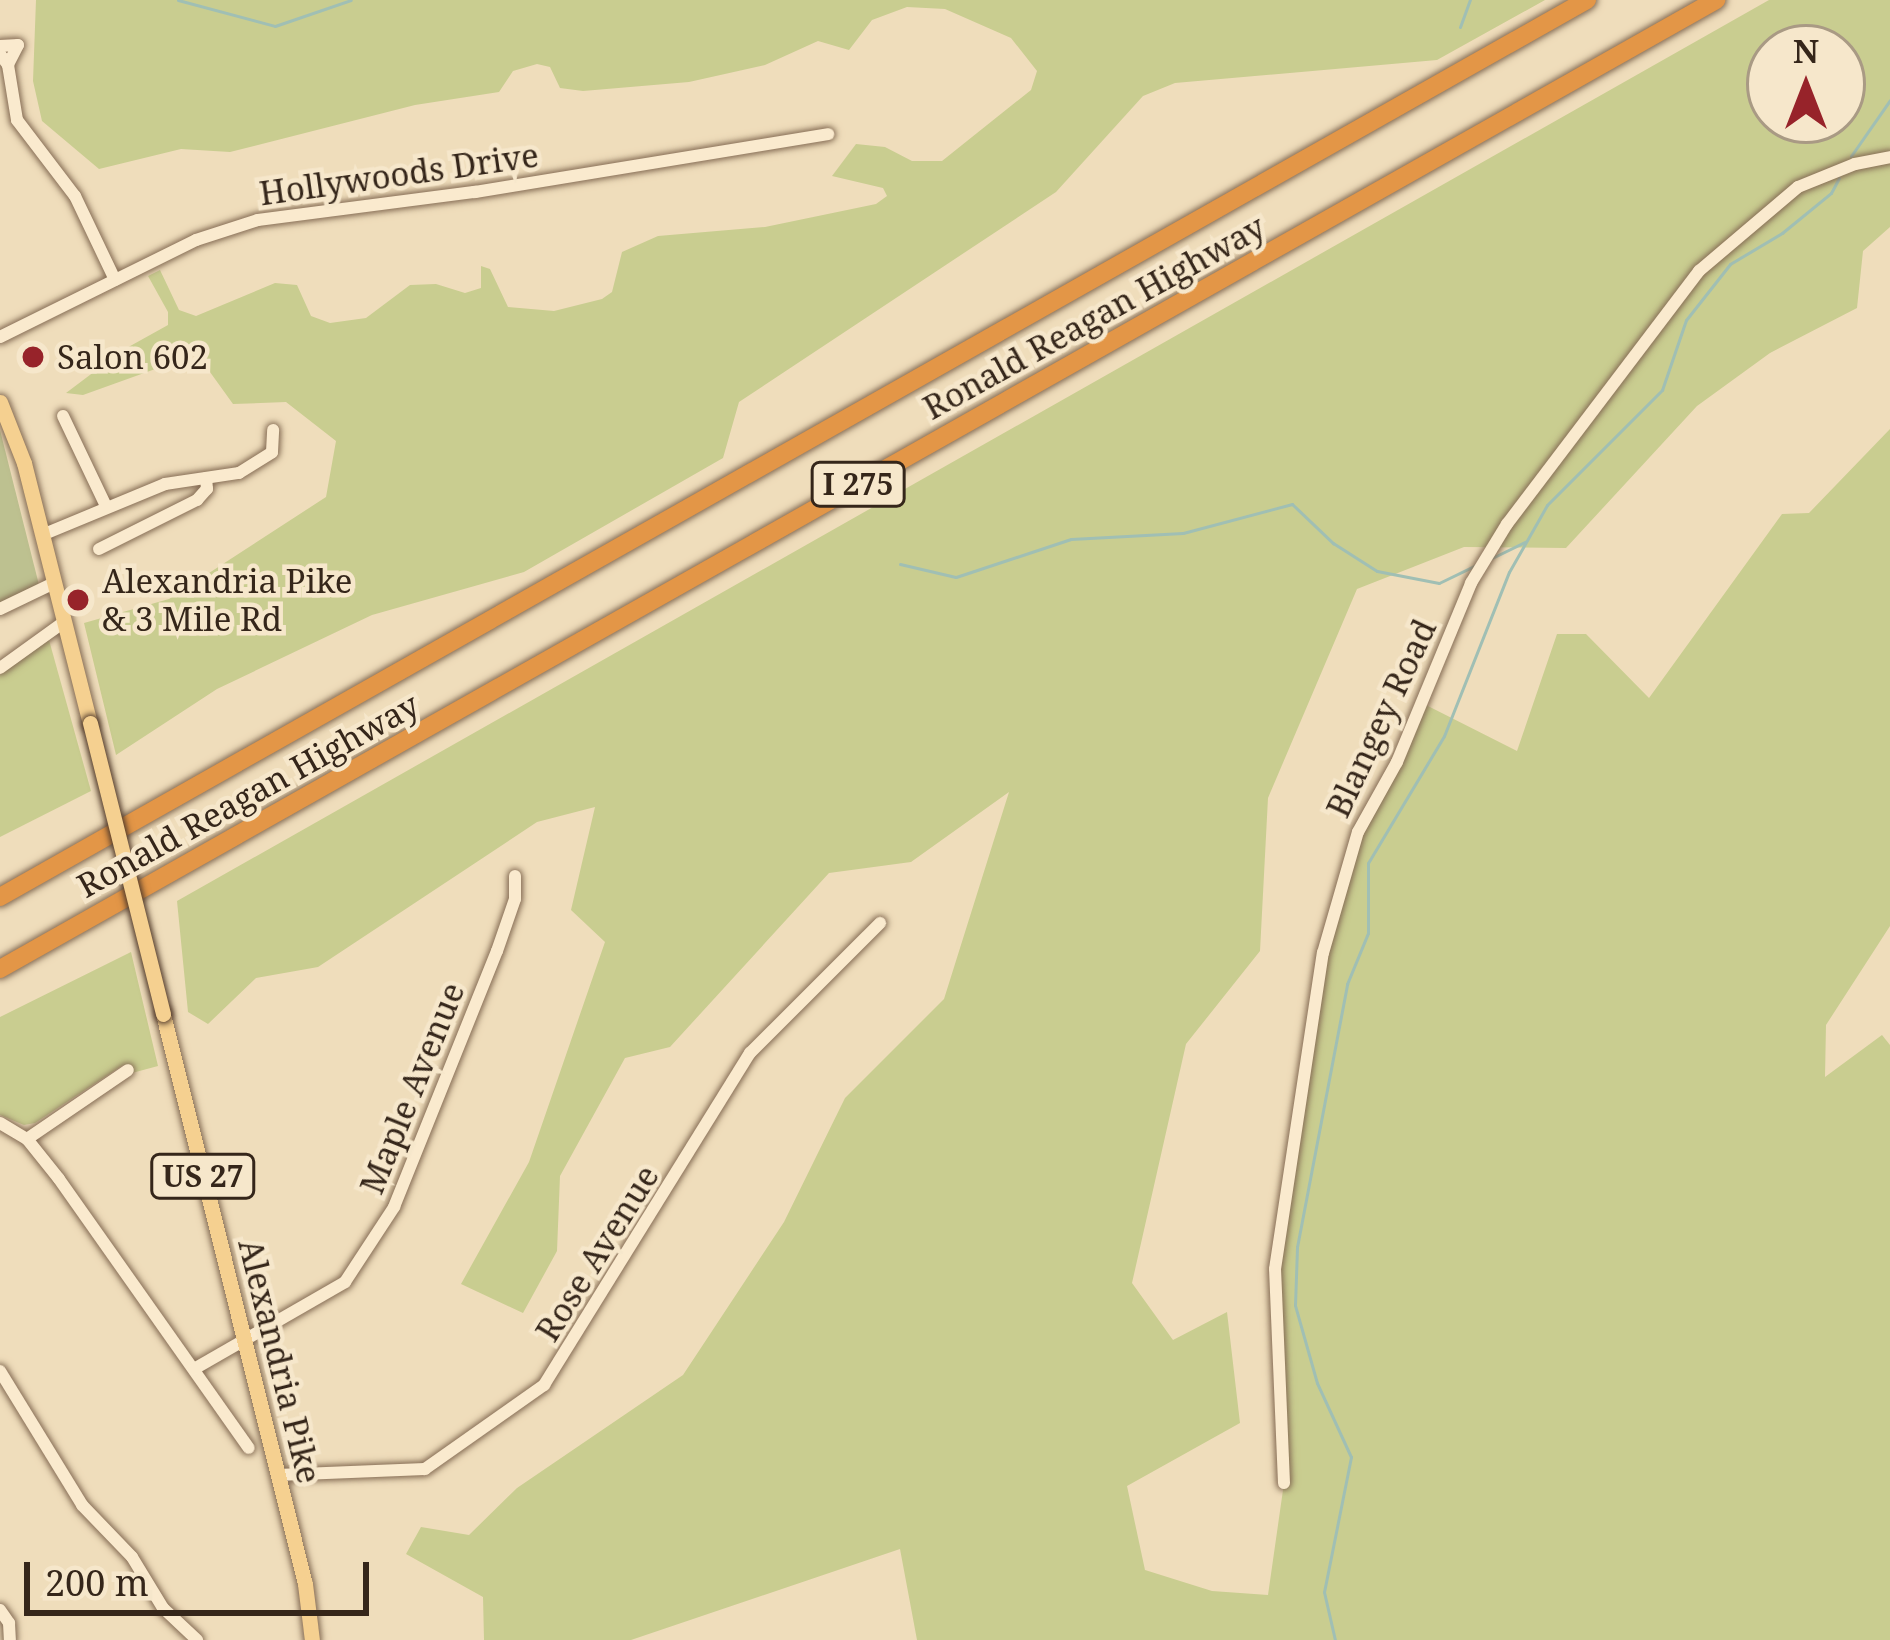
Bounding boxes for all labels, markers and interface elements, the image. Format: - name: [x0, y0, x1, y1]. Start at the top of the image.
- north arrow: [1746, 24, 1866, 144]
- text: N: [1793, 28, 1819, 73]
- street label: Hollywoods Drive: [257, 135, 541, 213]
- street label: Ronald Reagan Highway: [916, 207, 1272, 427]
- place label: Salon 602: [57, 337, 208, 377]
- marker: Salon 602: [20, 344, 46, 370]
- road number: I 275: [810, 460, 906, 508]
- place label: Alexandria Pike & 3 Mile Rd: [102, 561, 352, 639]
- marker: Alexandria Pike & 3 Mile Rd: [65, 587, 91, 613]
- street label: Blangey Road: [1318, 613, 1444, 823]
- street label: Ronald Reagan Highway: [70, 685, 426, 905]
- street label: Maple Avenue: [352, 977, 472, 1199]
- road number: US 27: [149, 1152, 257, 1200]
- street label: Rose Avenue: [527, 1158, 667, 1348]
- street label: Alexandria Pike: [230, 1235, 330, 1487]
- scale bar: [30, 1538, 375, 1612]
- text: 200 m: [45, 1558, 149, 1607]

